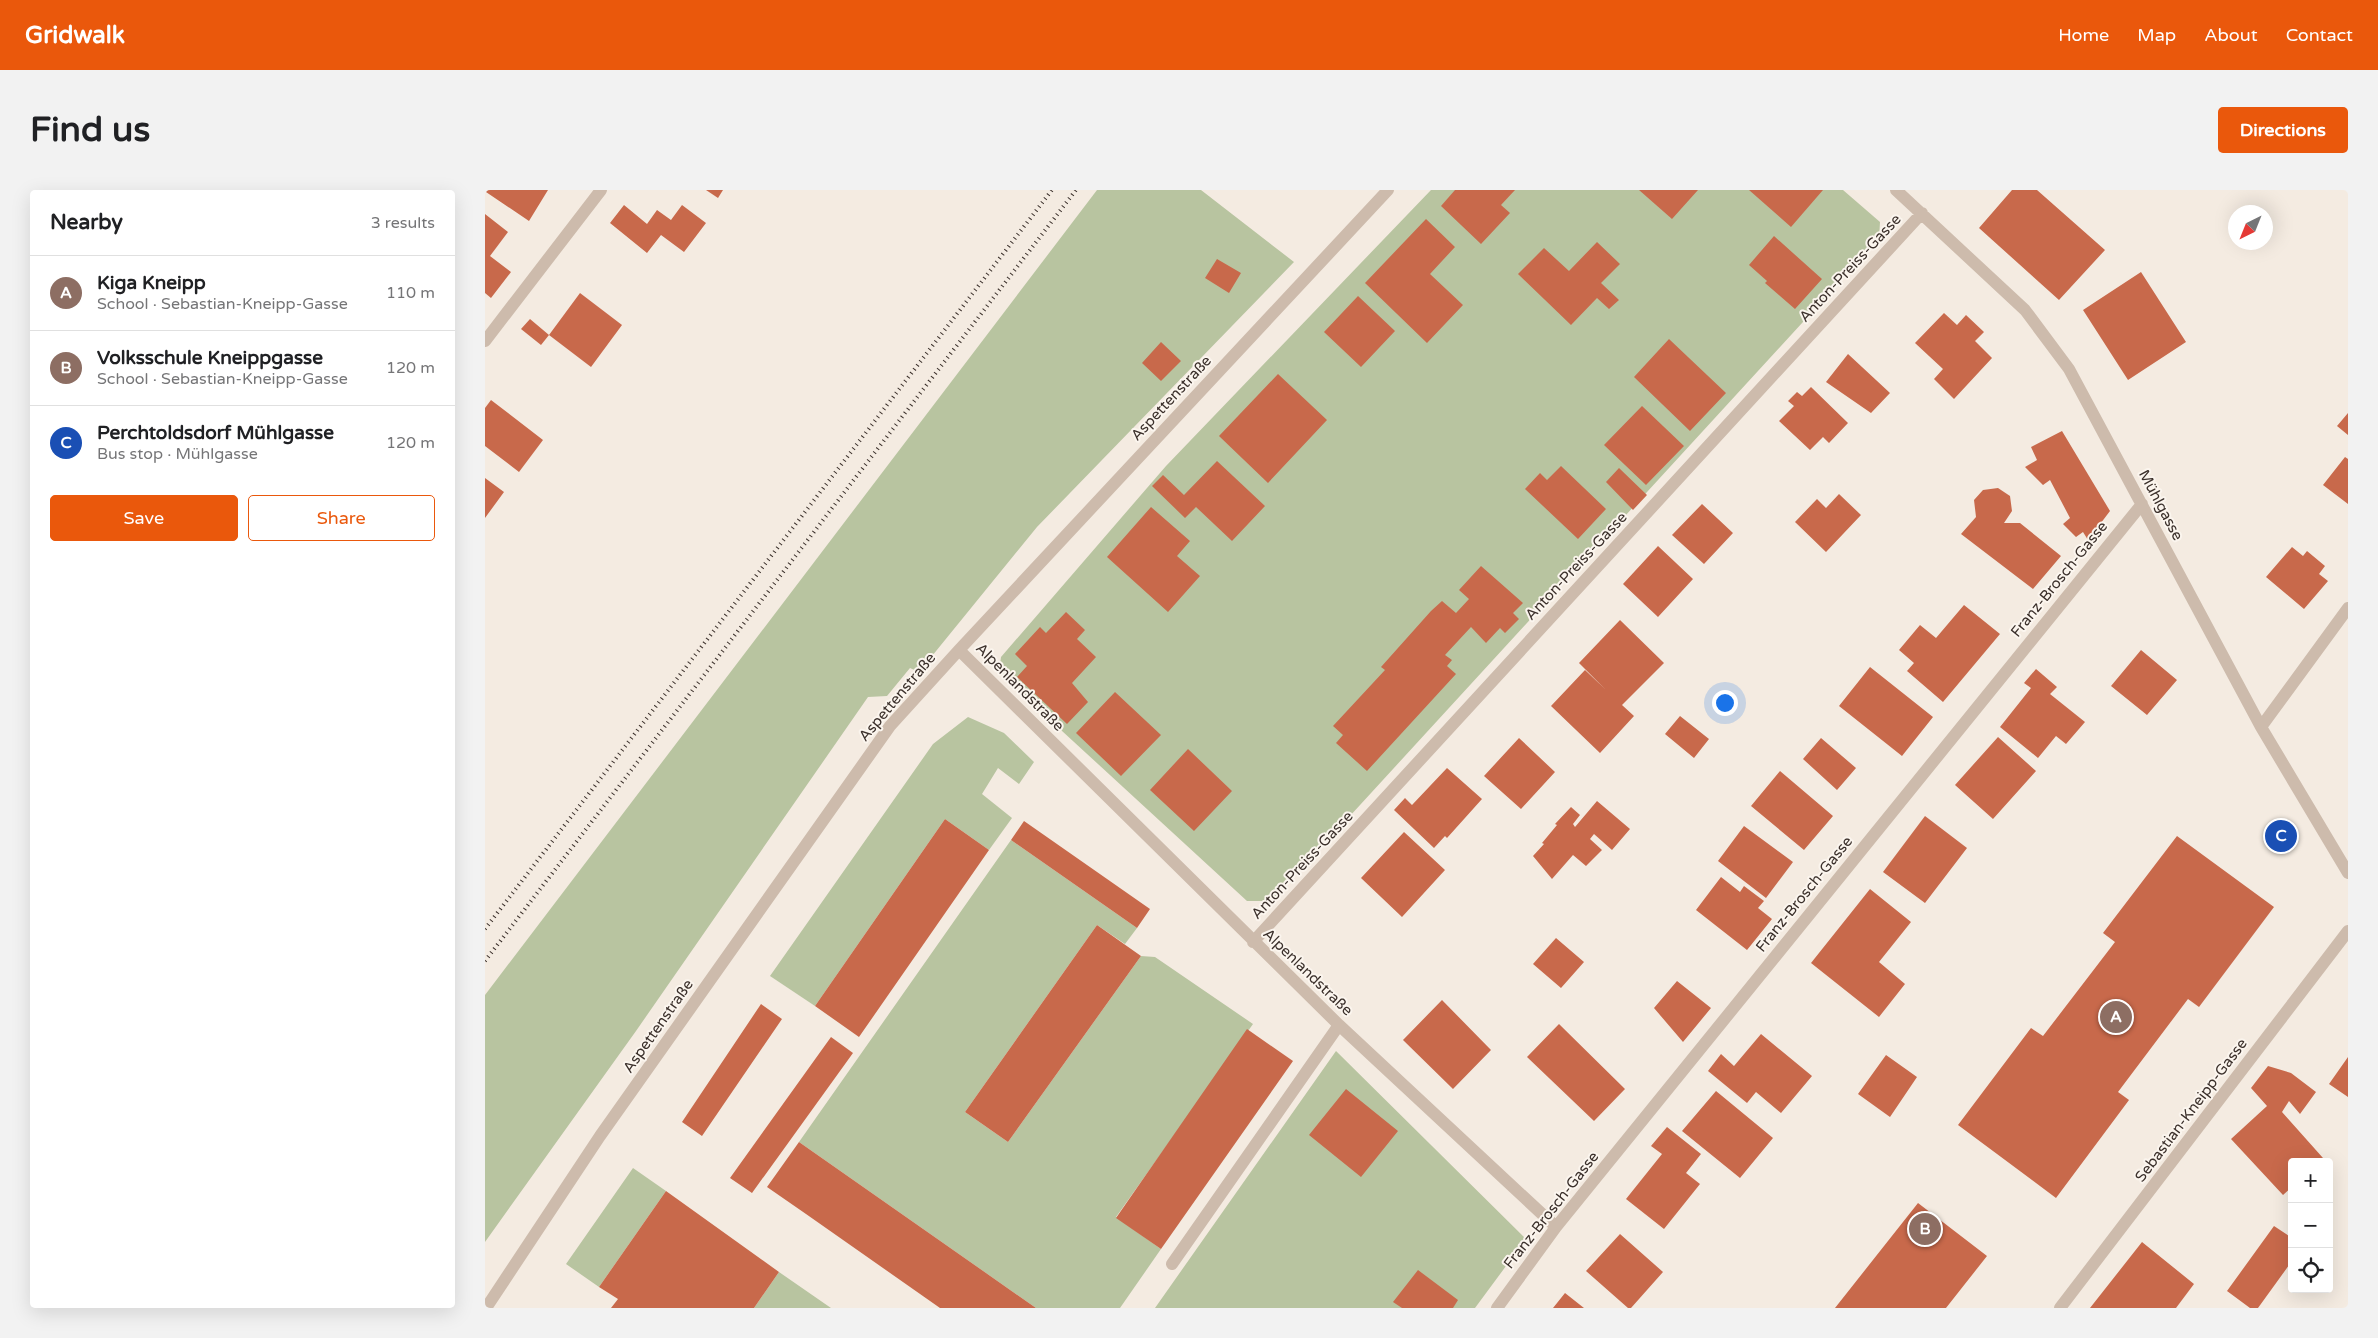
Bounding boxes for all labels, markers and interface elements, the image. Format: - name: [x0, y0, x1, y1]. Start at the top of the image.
- text: Gridwalk: [25, 21, 125, 50]
- text: Home: [2058, 24, 2109, 46]
- text: Map: [2137, 24, 2176, 46]
- text: About: [2204, 24, 2258, 46]
- text: Contact: [2286, 24, 2353, 46]
- button: Directions: [2218, 107, 2348, 153]
- text: Find us: [30, 109, 150, 151]
- north arrow: [2228, 205, 2273, 250]
- text: Nearby: [50, 210, 123, 235]
- street label: Anton-Preiss-Gasse: [1795, 210, 1905, 326]
- text: 3 results: [371, 213, 435, 233]
- text: Kiga Kneipp: [97, 272, 206, 294]
- text: A: [60, 283, 72, 303]
- text: 110 m: [386, 283, 435, 303]
- text: School · Sebastian-Kneipp-Gasse: [97, 294, 348, 314]
- text: Volksschule Kneippgasse: [97, 347, 323, 369]
- street label: Aspettenstraße: [1127, 352, 1215, 444]
- text: B: [60, 358, 72, 378]
- text: 120 m: [386, 358, 435, 378]
- text: School · Sebastian-Kneipp-Gasse: [97, 369, 348, 389]
- text: Perchtoldsdorf Mühlgasse: [97, 422, 334, 444]
- text: C: [60, 433, 72, 453]
- text: 120 m: [386, 433, 435, 453]
- text: Bus stop · Mühlgasse: [97, 444, 258, 464]
- street label: Mühlgasse: [2135, 467, 2187, 543]
- button: Save: [50, 495, 238, 541]
- button: Share: [248, 495, 435, 541]
- street label: Anton-Preiss-Gasse: [1521, 508, 1631, 624]
- street label: Franz-Brosch-Gasse: [2007, 518, 2111, 640]
- street label: Alpenlandstraße: [972, 639, 1068, 735]
- street label: Aspettenstraße: [855, 649, 939, 745]
- your location: [1712, 690, 1738, 716]
- street label: Anton-Preiss-Gasse: [1247, 807, 1357, 923]
- pin: C: [2265, 817, 2297, 855]
- street label: Franz-Brosch-Gasse: [1752, 833, 1856, 955]
- street label: Alpenlandstraße: [1260, 925, 1356, 1019]
- street label: Aspettenstraße: [619, 976, 697, 1076]
- pin: A: [2100, 998, 2132, 1036]
- street label: Sebastian-Kneipp-Gasse: [2131, 1035, 2251, 1185]
- street label: Franz-Brosch-Gasse: [1500, 1148, 1602, 1272]
- map controls: [2288, 1158, 2333, 1293]
- button: +: [2288, 1158, 2333, 1203]
- button: −: [2288, 1203, 2333, 1248]
- pin: B: [1909, 1210, 1941, 1248]
- button: locate: [2288, 1248, 2333, 1293]

